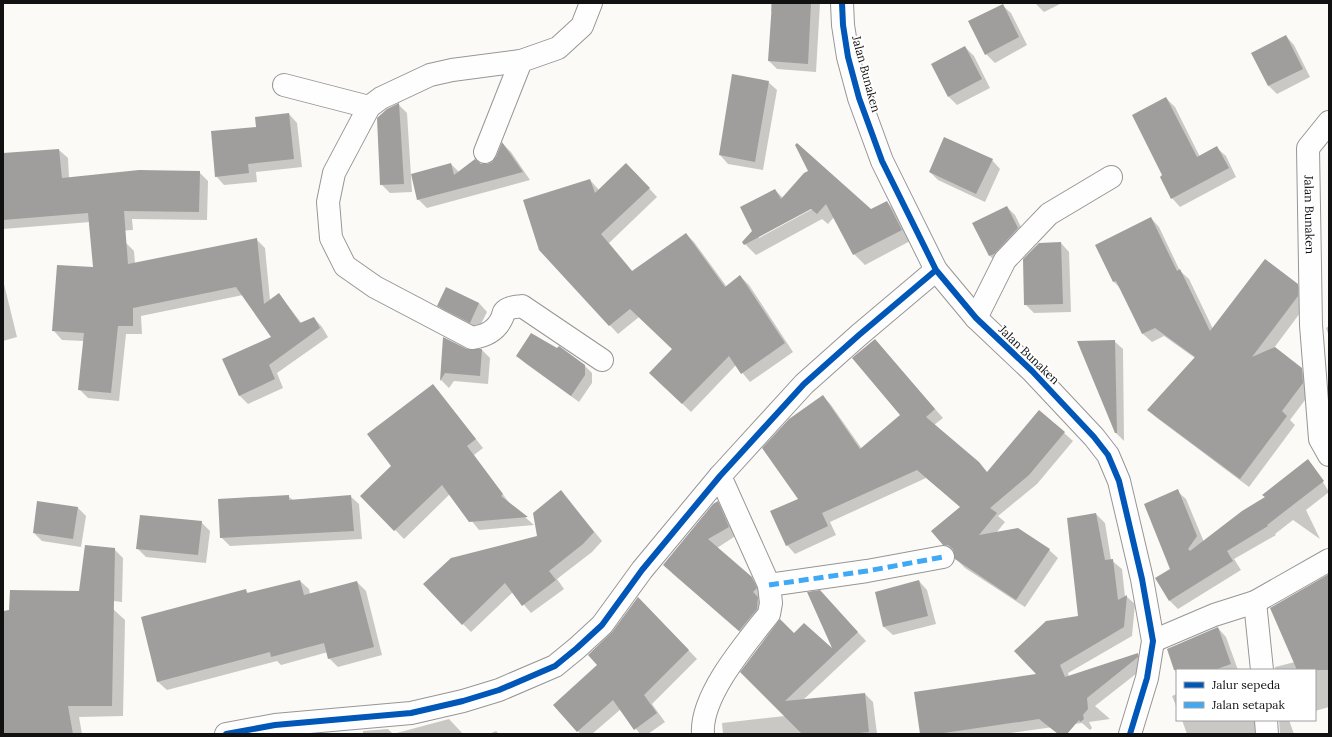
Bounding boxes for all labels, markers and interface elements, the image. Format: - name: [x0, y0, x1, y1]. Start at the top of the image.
- street label: Jalan Bunaken: [849, 33, 884, 114]
- street label: Jalan Bunaken: [1301, 174, 1318, 254]
- street label: Jalan Bunaken: [995, 321, 1063, 387]
- legend: [1176, 669, 1316, 721]
- text: Jalur sepeda: [1211, 677, 1280, 692]
- text: Jalan setapak: [1211, 697, 1286, 712]

